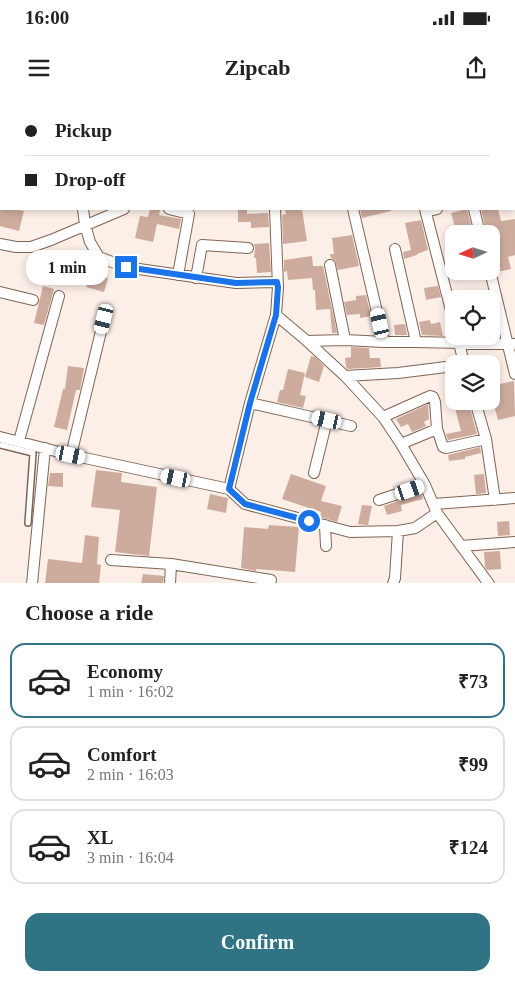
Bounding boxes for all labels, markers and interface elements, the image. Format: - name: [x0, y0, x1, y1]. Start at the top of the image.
- text: 16:00: [25, 7, 69, 28]
- icon: menu: [25, 54, 53, 82]
- icon: share: [462, 54, 490, 82]
- text: Zipcab: [224, 55, 291, 80]
- text: Pickup: [55, 120, 112, 141]
- text: Drop-off: [55, 169, 125, 190]
- north arrow: [445, 225, 500, 280]
- map controls: [445, 225, 500, 410]
- callout: 1 min: [26, 250, 108, 284]
- route end: [115, 256, 137, 278]
- text: 1 min: [48, 259, 86, 276]
- button: locate: [445, 290, 500, 345]
- car: [93, 303, 114, 335]
- car: [369, 307, 390, 339]
- button: layers: [445, 355, 500, 410]
- car: [310, 409, 343, 431]
- car: [54, 445, 87, 465]
- car: [159, 468, 192, 488]
- car: [393, 478, 426, 502]
- route start: [298, 510, 320, 532]
- text: Choose a ride: [25, 600, 153, 625]
- icon: car: [27, 658, 72, 703]
- text: Economy: [87, 661, 163, 682]
- text: ₹73: [458, 671, 488, 692]
- text: 1 min · 16:02: [87, 683, 174, 700]
- icon: car: [27, 741, 72, 786]
- text: Comfort: [87, 744, 157, 765]
- text: ₹99: [458, 754, 488, 775]
- text: 2 min · 16:03: [87, 766, 174, 783]
- icon: car: [27, 824, 72, 869]
- text: XL: [87, 827, 113, 848]
- text: ₹124: [449, 837, 488, 858]
- text: 3 min · 16:04: [87, 849, 174, 866]
- button: Confirm: [25, 913, 490, 971]

